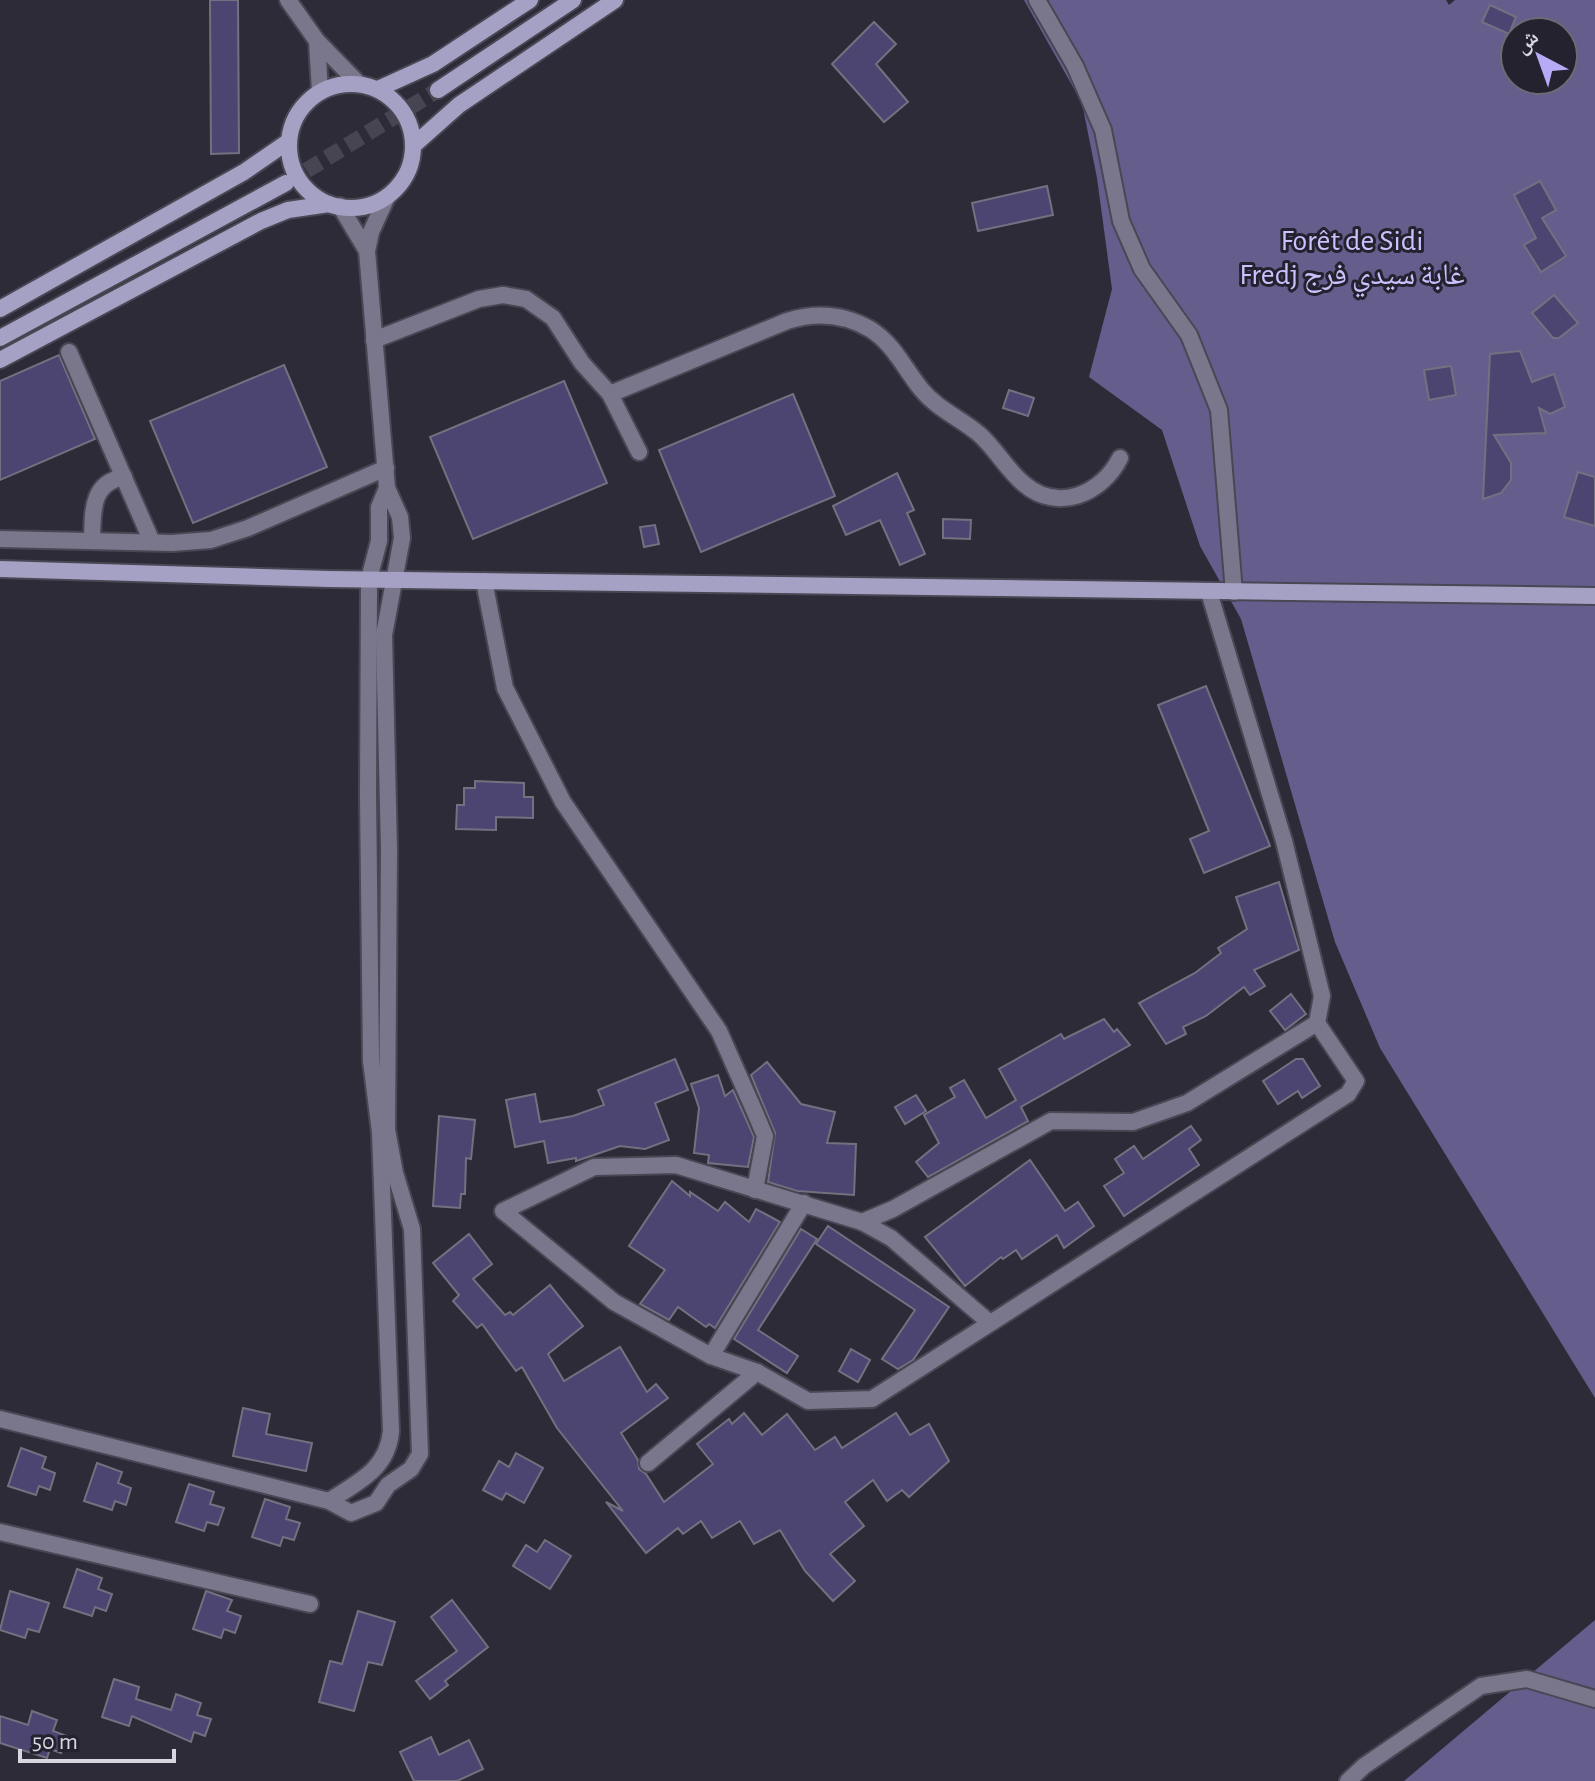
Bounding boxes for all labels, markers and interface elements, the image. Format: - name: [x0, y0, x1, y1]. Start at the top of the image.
- north arrow: [1499, 16, 1579, 96]
- text: ش: [1511, 26, 1544, 59]
- park label: Forêt de Sidi Fredj غابة سيدي فرج: [1239, 226, 1465, 298]
- scale bar: [20, 1713, 174, 1763]
- text: 50 m: [32, 1730, 78, 1754]

